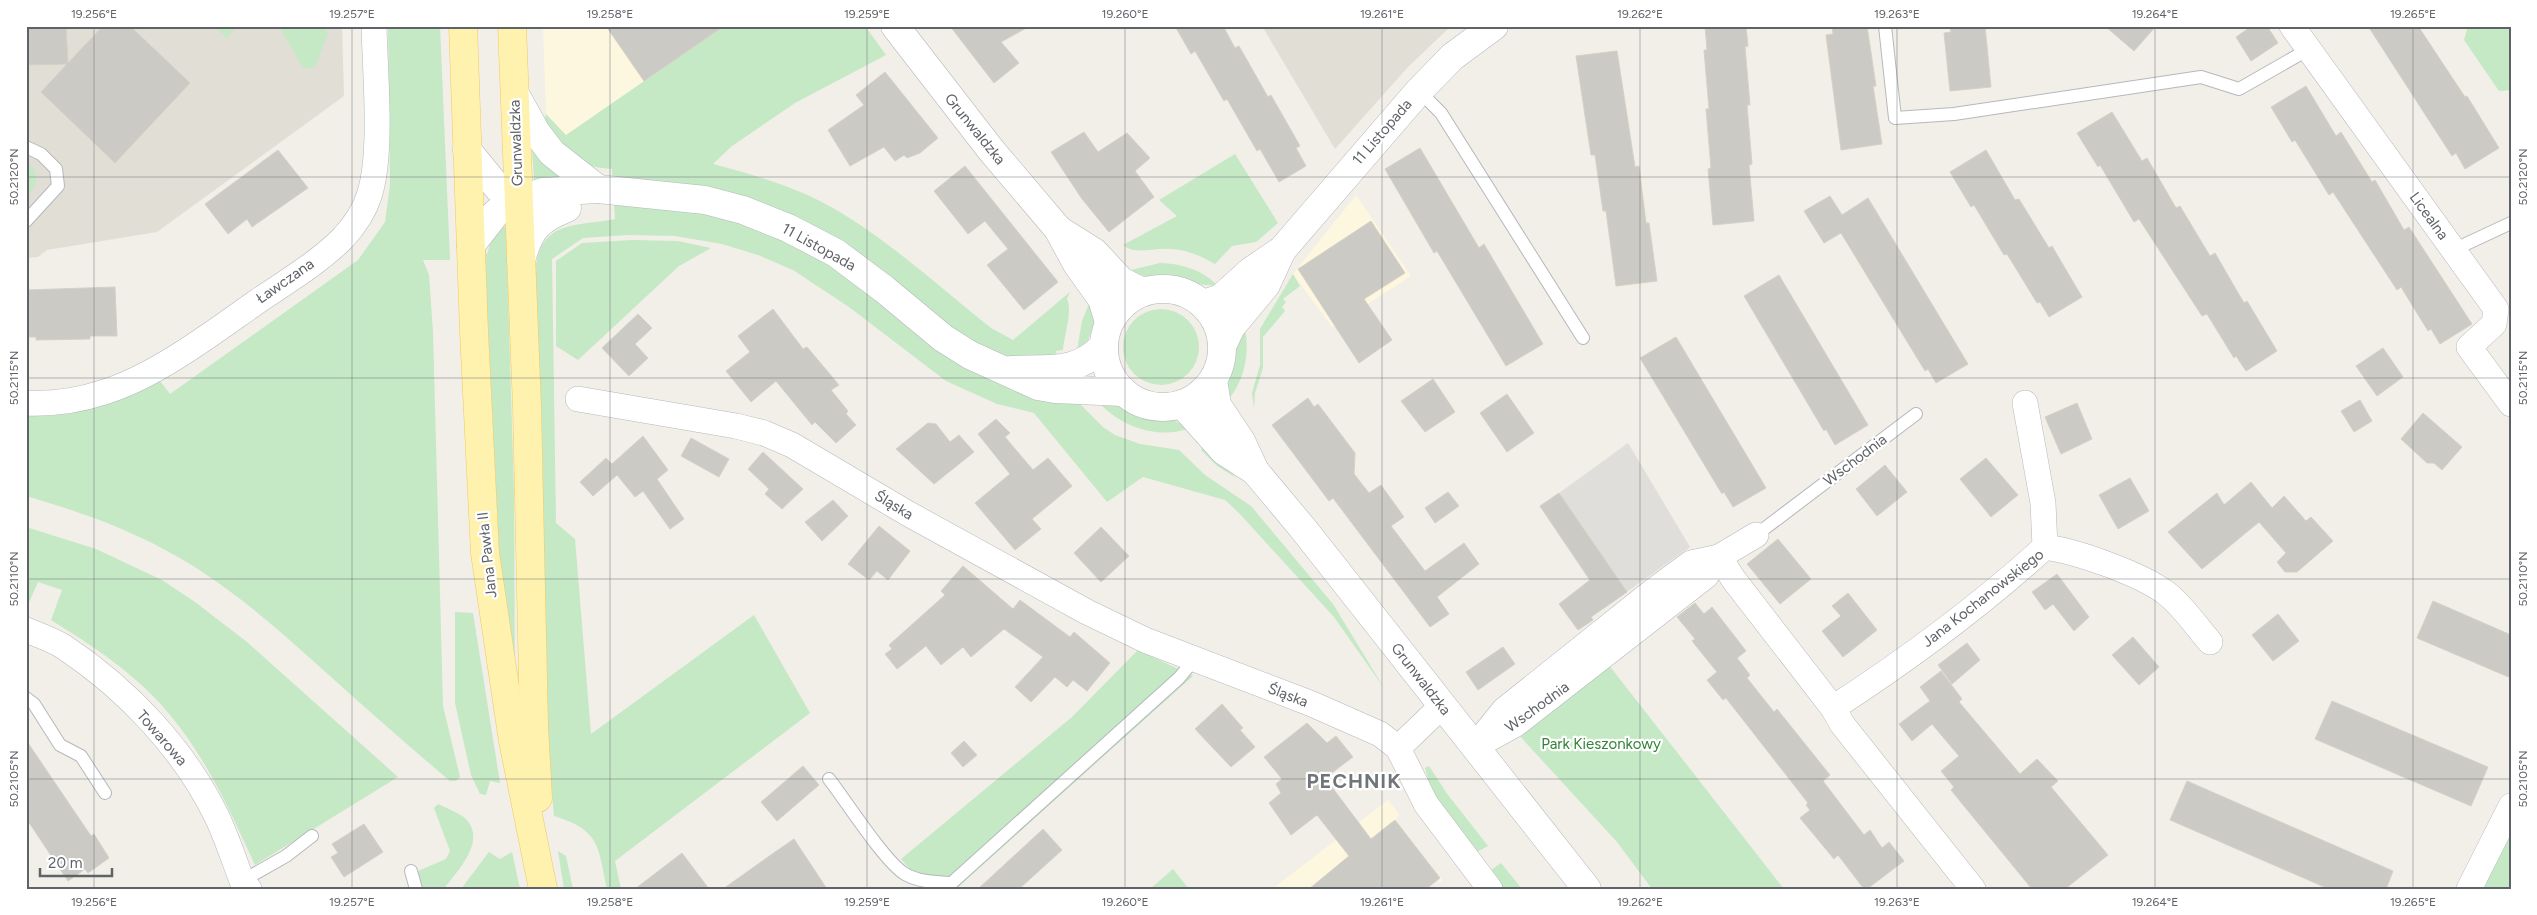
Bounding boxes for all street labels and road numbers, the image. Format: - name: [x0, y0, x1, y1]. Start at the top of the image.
- street label: Grunwaldzka: [941, 90, 1009, 168]
- street label: 11 Listopada: [1348, 95, 1416, 169]
- street label: Grunwaldzka: [505, 99, 527, 187]
- street label: Licealna: [2406, 189, 2452, 243]
- street label: 11 Listopada: [779, 219, 859, 275]
- street label: Ławczana: [253, 255, 317, 307]
- street label: Wschodnia: [1820, 430, 1890, 490]
- street label: Śląska: [871, 486, 917, 524]
- street label: Jana Pawła II: [474, 511, 500, 599]
- street label: Jana Kochanowskiego: [1919, 545, 2047, 651]
- street label: Grunwaldzka: [1387, 639, 1455, 719]
- street label: Wschodnia: [1501, 678, 1573, 736]
- street label: Śląska: [1265, 679, 1311, 711]
- street label: Towarowa: [133, 706, 191, 770]

